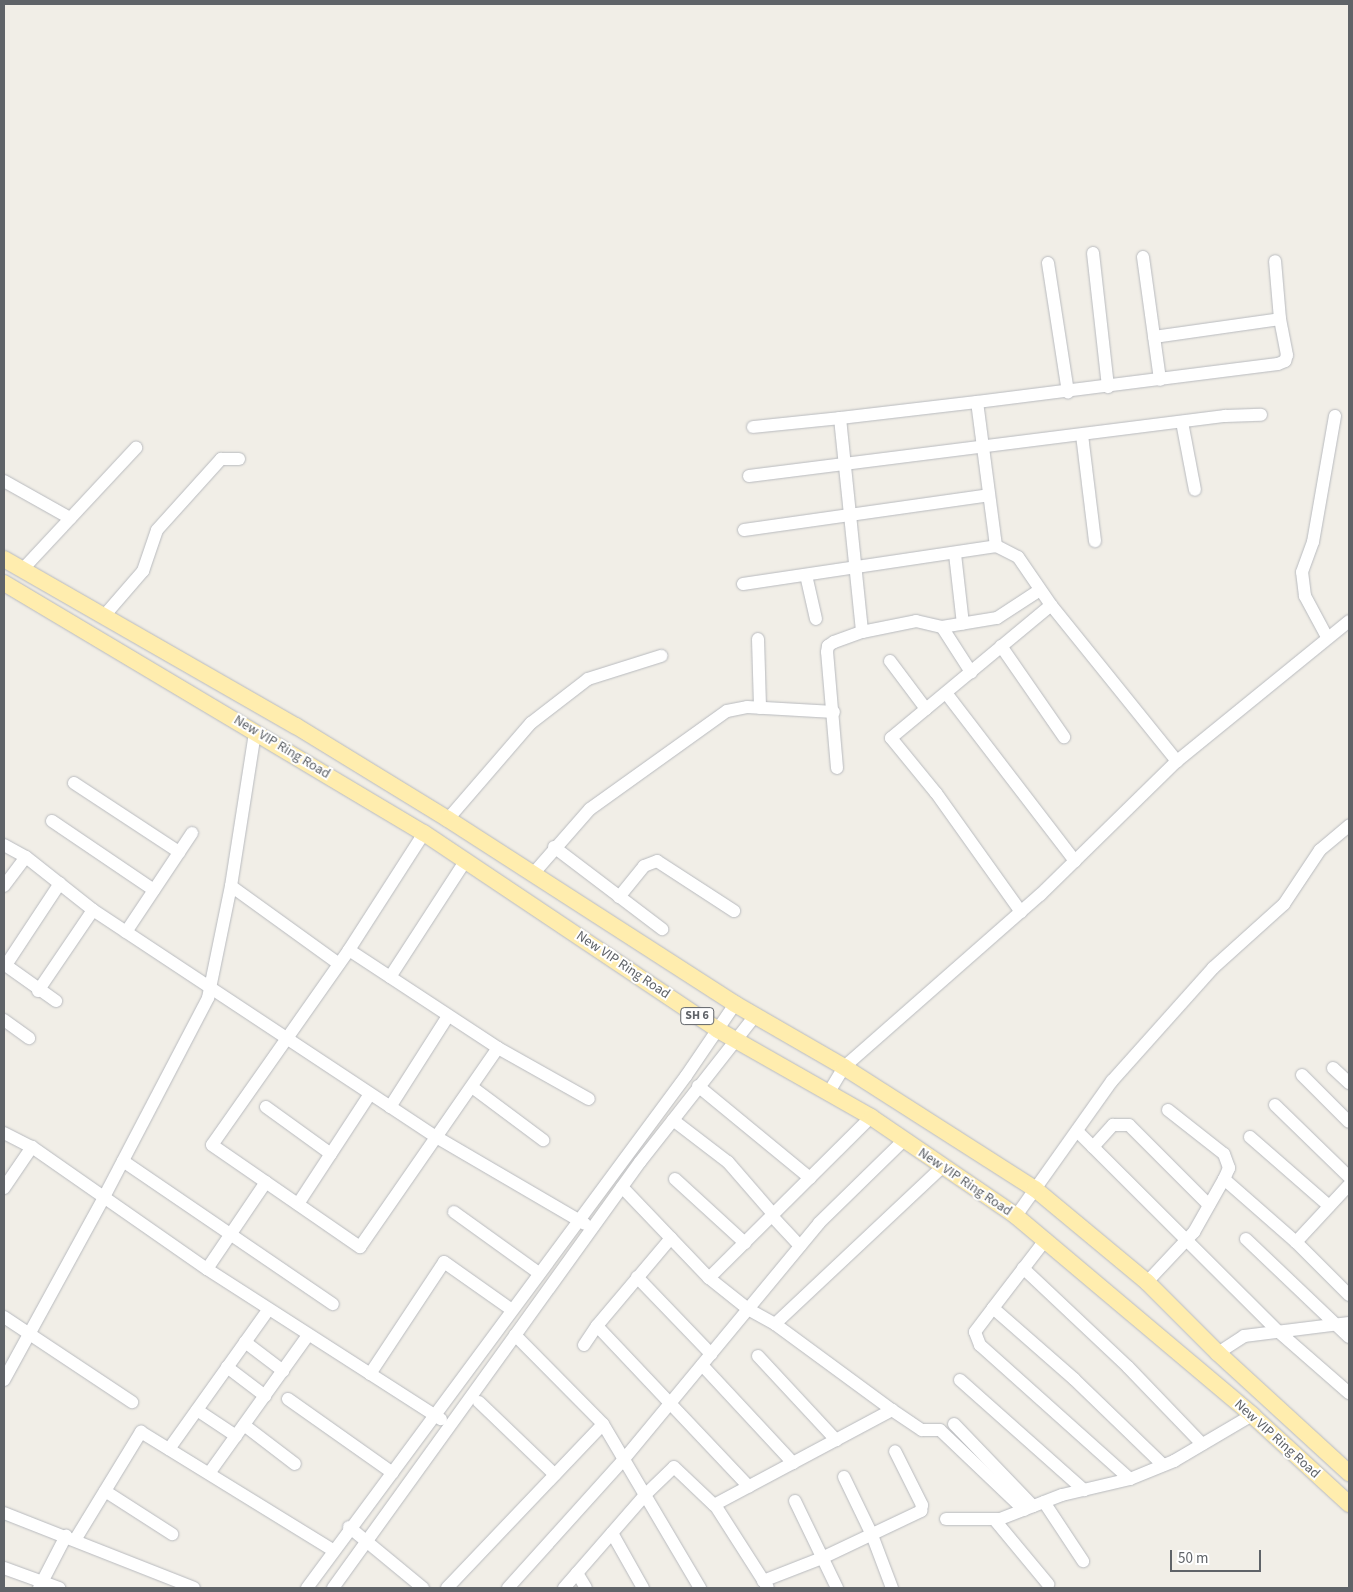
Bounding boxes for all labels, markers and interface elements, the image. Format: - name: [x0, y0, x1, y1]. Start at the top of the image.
- street label: New VIP Ring Road: [231, 712, 333, 782]
- street label: New VIP Ring Road: [573, 927, 673, 1003]
- road number: SH 6: [680, 1006, 714, 1026]
- street label: New VIP Ring Road: [915, 1144, 1015, 1220]
- street label: New VIP Ring Road: [1231, 1396, 1323, 1482]
- scale bar: [1173, 1540, 1264, 1572]
- text: 50 m: [1178, 1548, 1208, 1569]

